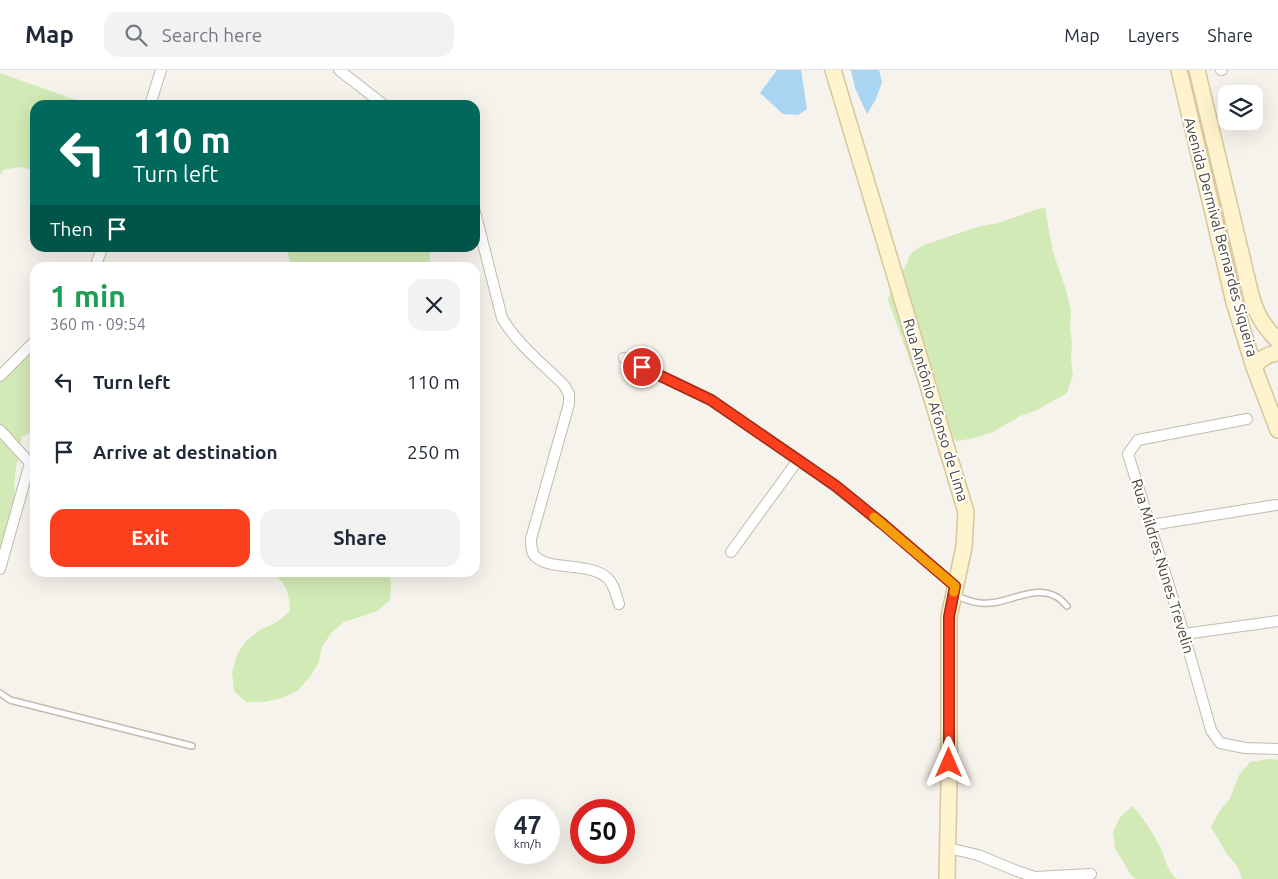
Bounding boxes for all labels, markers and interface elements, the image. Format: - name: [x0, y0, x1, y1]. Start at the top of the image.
- search box: [104, 12, 454, 57]
- text: Map: [25, 21, 74, 48]
- icon: search: [122, 21, 150, 49]
- text: Search here: [162, 24, 262, 46]
- text: Map: [1064, 25, 1100, 45]
- text: Layers: [1128, 25, 1179, 45]
- text: Share: [1207, 25, 1253, 45]
- map controls: [1218, 85, 1263, 130]
- button: layers: [1218, 85, 1263, 130]
- street label: Avenida Dermival Bernardes Siqueira: [1181, 115, 1261, 359]
- icon: left: [50, 120, 115, 185]
- text: 110 m: [133, 120, 231, 160]
- text: Turn left: [133, 161, 218, 186]
- icon: arrive: [103, 215, 131, 243]
- text: Then: [50, 218, 93, 240]
- text: 1 min: [50, 279, 126, 313]
- button: close: [408, 279, 460, 331]
- text: 360 m · 09:54: [50, 315, 146, 333]
- street label: Rua Antônio Afonso de Lima: [900, 316, 972, 504]
- pin: [621, 346, 663, 388]
- icon: arrive: [628, 353, 656, 381]
- icon: left: [50, 368, 78, 396]
- text: Turn left: [93, 371, 171, 393]
- text: 110 m: [407, 371, 460, 393]
- icon: arrive: [50, 438, 78, 466]
- text: Arrive at destination: [93, 441, 278, 463]
- text: 250 m: [407, 441, 460, 463]
- street label: Rua Mildres Nunes Trevelin: [1128, 477, 1198, 655]
- button: Exit: [50, 509, 250, 567]
- button: Share: [260, 509, 460, 567]
- position arrow: [922, 736, 974, 788]
- speed limit sign: 50: [570, 799, 635, 864]
- text: 47: [513, 811, 542, 839]
- text: km/h: [514, 837, 541, 850]

